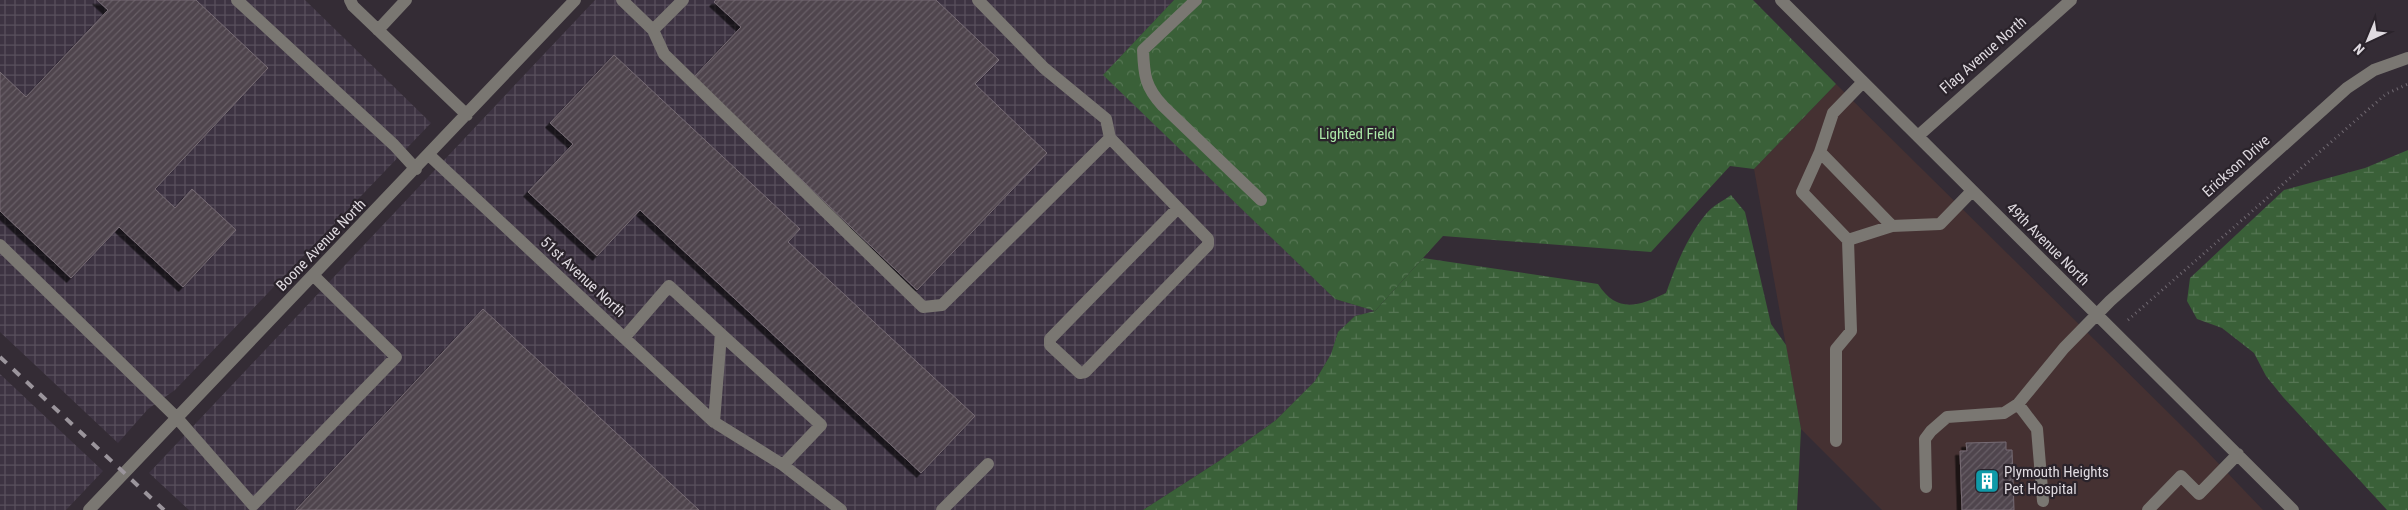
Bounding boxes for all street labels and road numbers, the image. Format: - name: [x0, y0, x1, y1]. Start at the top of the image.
- street label: Flag Avenue North: [1936, 13, 2030, 97]
- street label: Erickson Drive: [2199, 131, 2273, 201]
- street label: Boone Avenue North: [272, 195, 370, 295]
- street label: 49th Avenue North: [2003, 199, 2093, 289]
- street label: 51st Avenue North: [537, 233, 629, 321]

